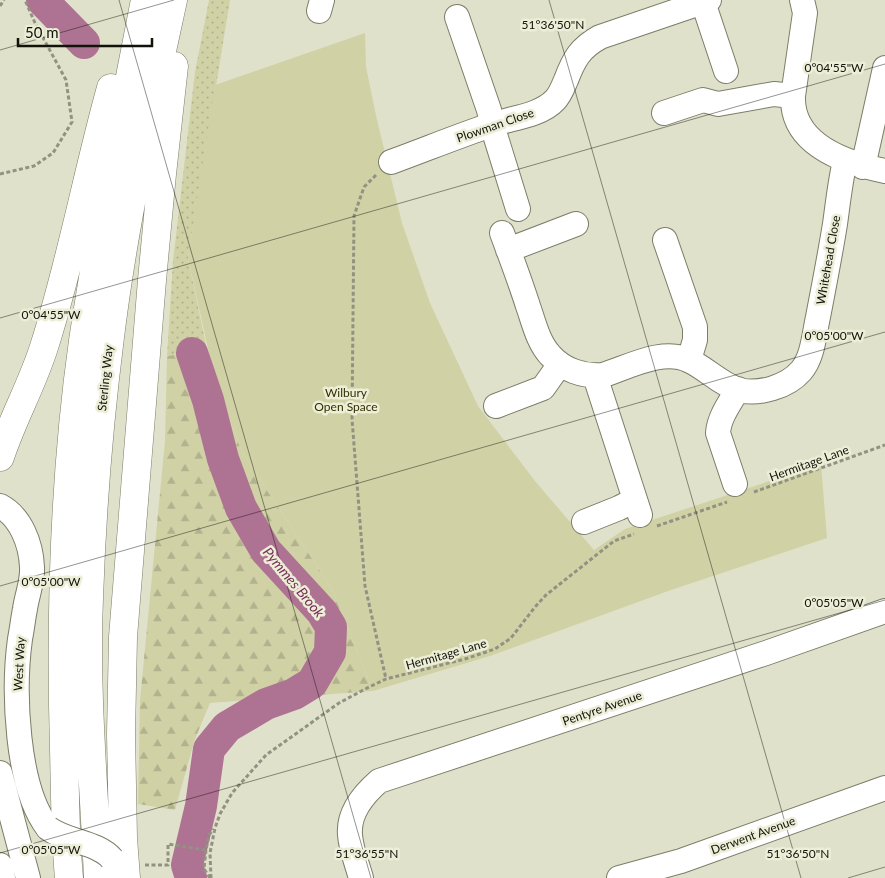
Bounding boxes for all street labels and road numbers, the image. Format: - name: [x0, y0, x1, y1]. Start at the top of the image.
- street label: Plowman Close: [454, 105, 536, 145]
- street label: Whitehead Close: [813, 214, 843, 306]
- street label: Sterling Way: [94, 343, 116, 412]
- street label: Hermitage Lane: [767, 442, 851, 484]
- street label: Hermitage Lane: [404, 635, 488, 673]
- street label: West Way: [10, 636, 28, 691]
- street label: Pentyre Avenue: [560, 687, 644, 729]
- street label: Derwent Avenue: [709, 813, 797, 857]

